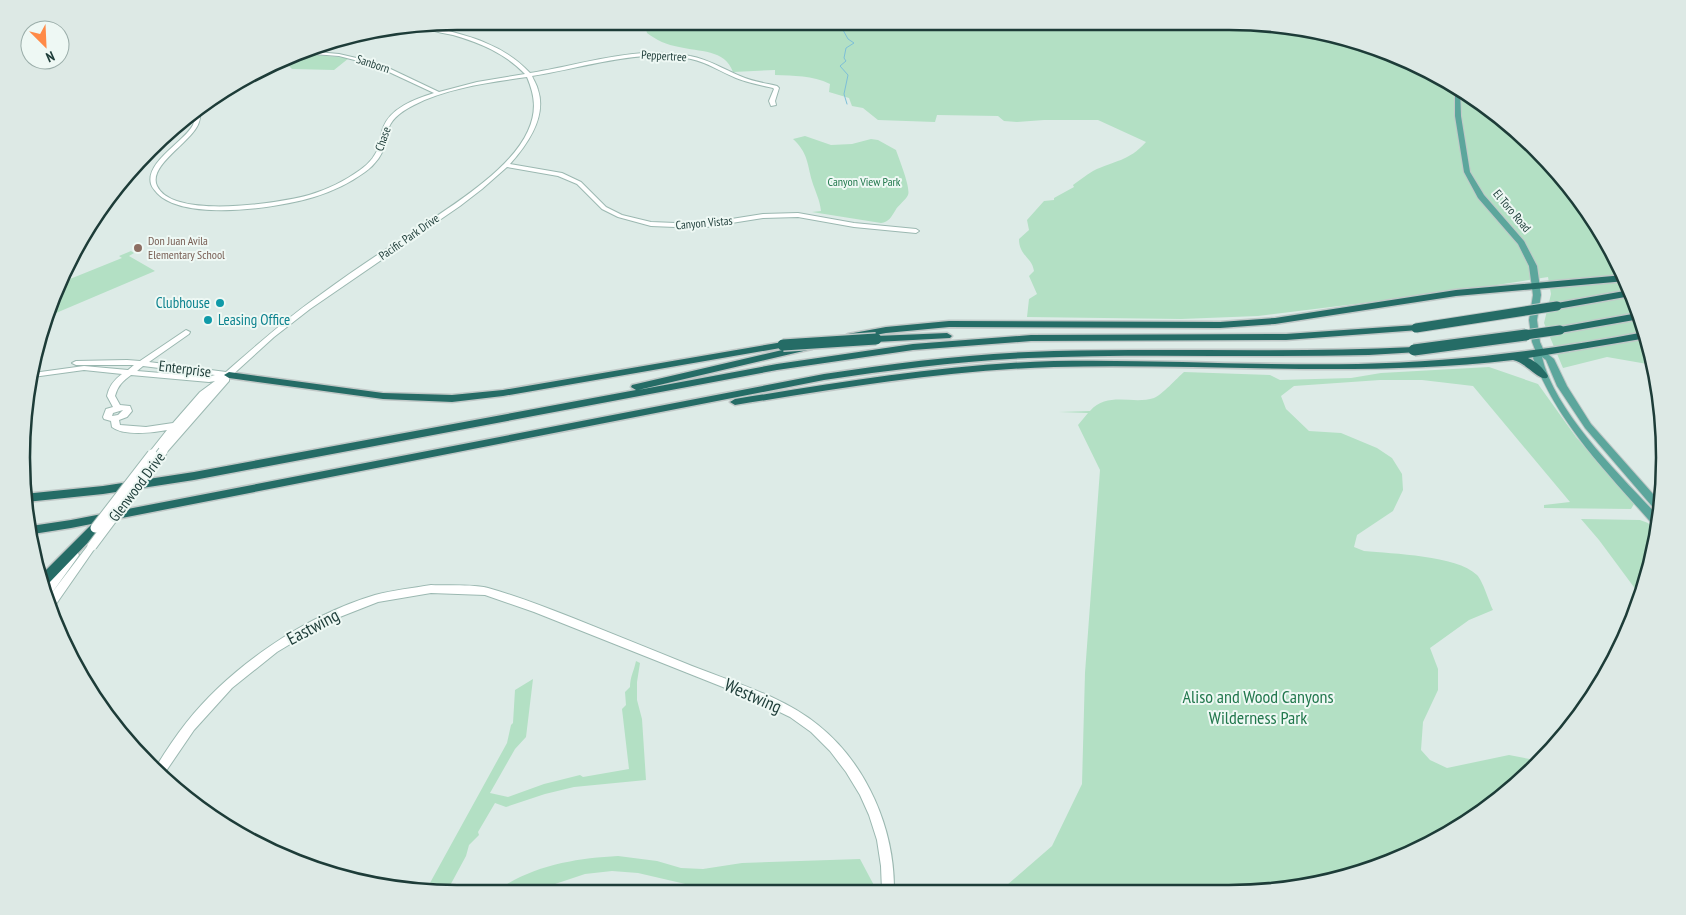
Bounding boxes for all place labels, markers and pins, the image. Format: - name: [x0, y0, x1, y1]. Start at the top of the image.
- place label: Don Juan Avila Elementary School: [148, 233, 225, 262]
- marker: Don Juan Avila Elementary School: [132, 242, 144, 254]
- place label: Clubhouse: [156, 293, 210, 312]
- marker: Clubhouse: [214, 297, 226, 309]
- place label: Leasing Office: [218, 310, 290, 329]
- marker: Leasing Office: [202, 314, 214, 326]

